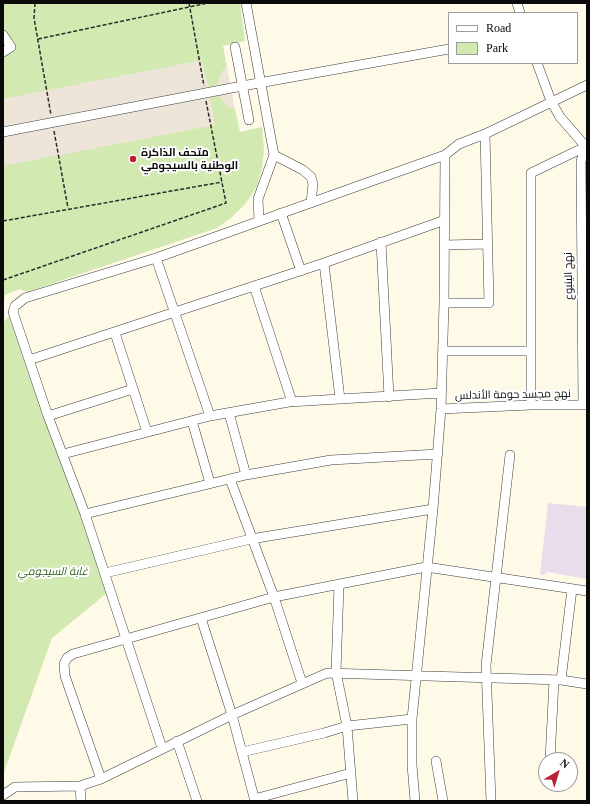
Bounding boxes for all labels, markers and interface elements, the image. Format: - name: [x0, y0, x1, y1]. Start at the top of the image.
- legend: [448, 12, 578, 64]
- text: Road: [486, 21, 511, 35]
- text: Park: [486, 41, 508, 55]
- place label: متحف الذاكرة الوطنية بالسيجومي: [141, 146, 238, 172]
- marker: متحف الذاكرة الوطنية بالسيجومي: [128, 154, 138, 164]
- street label: نهج الينبوع: [562, 252, 576, 300]
- street label: نهج مجسد حومة الأندلس: [455, 387, 571, 403]
- park label: غابة السيجومي: [18, 565, 88, 579]
- north arrow: [538, 752, 578, 792]
- text: N: [558, 756, 572, 771]

